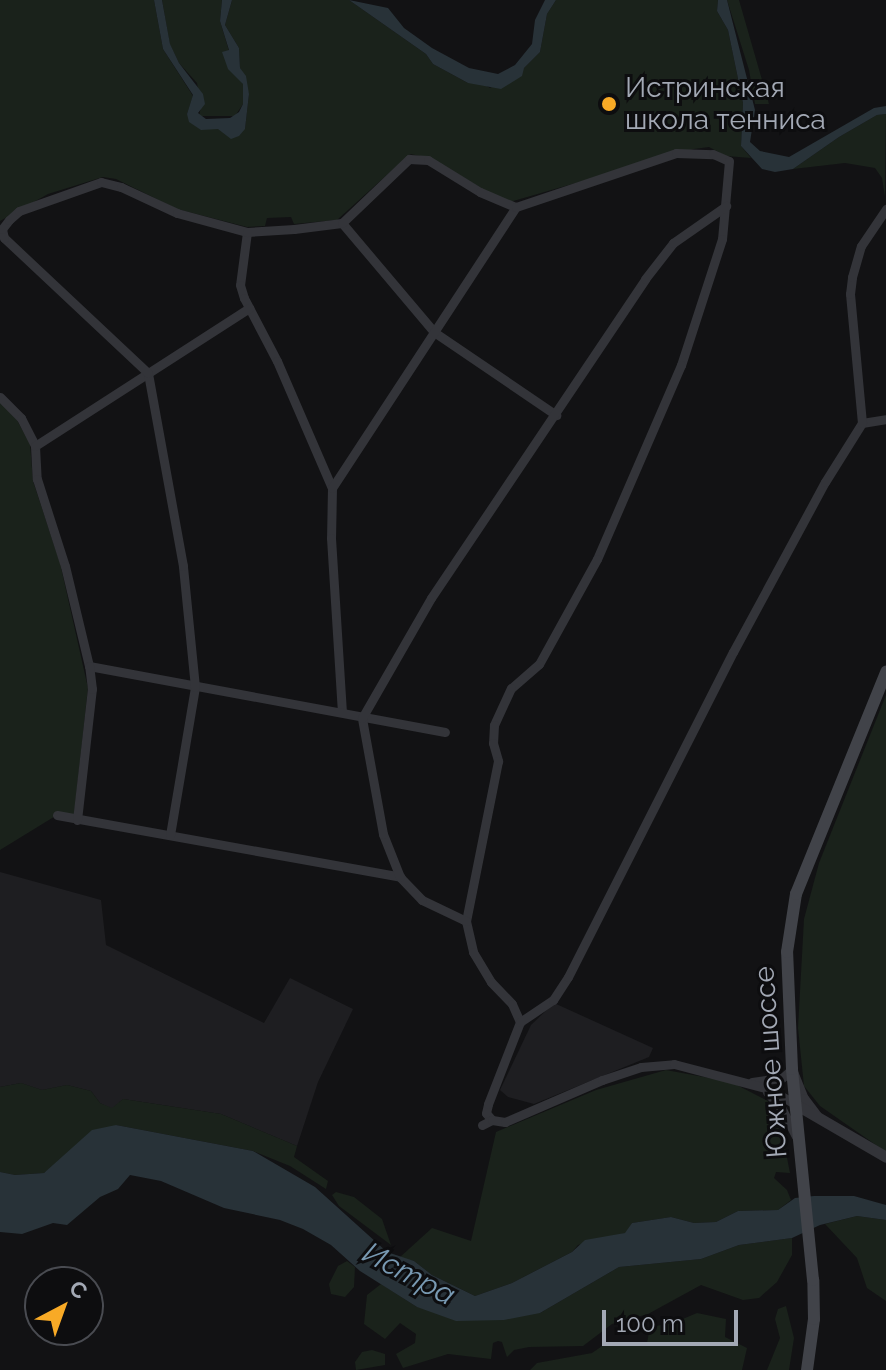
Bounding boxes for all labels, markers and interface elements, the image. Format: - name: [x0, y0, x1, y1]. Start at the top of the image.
- place label: Истринская школа тенниса: [625, 71, 826, 137]
- marker: Истринская школа тенниса: [600, 95, 618, 113]
- street label: Южное шоссе: [748, 965, 794, 1159]
- water label: Истра: [357, 1235, 461, 1313]
- north arrow: [24, 1266, 104, 1346]
- text: С: [64, 1275, 93, 1304]
- scale bar: [606, 1294, 742, 1344]
- text: 100 m: [616, 1309, 684, 1338]

